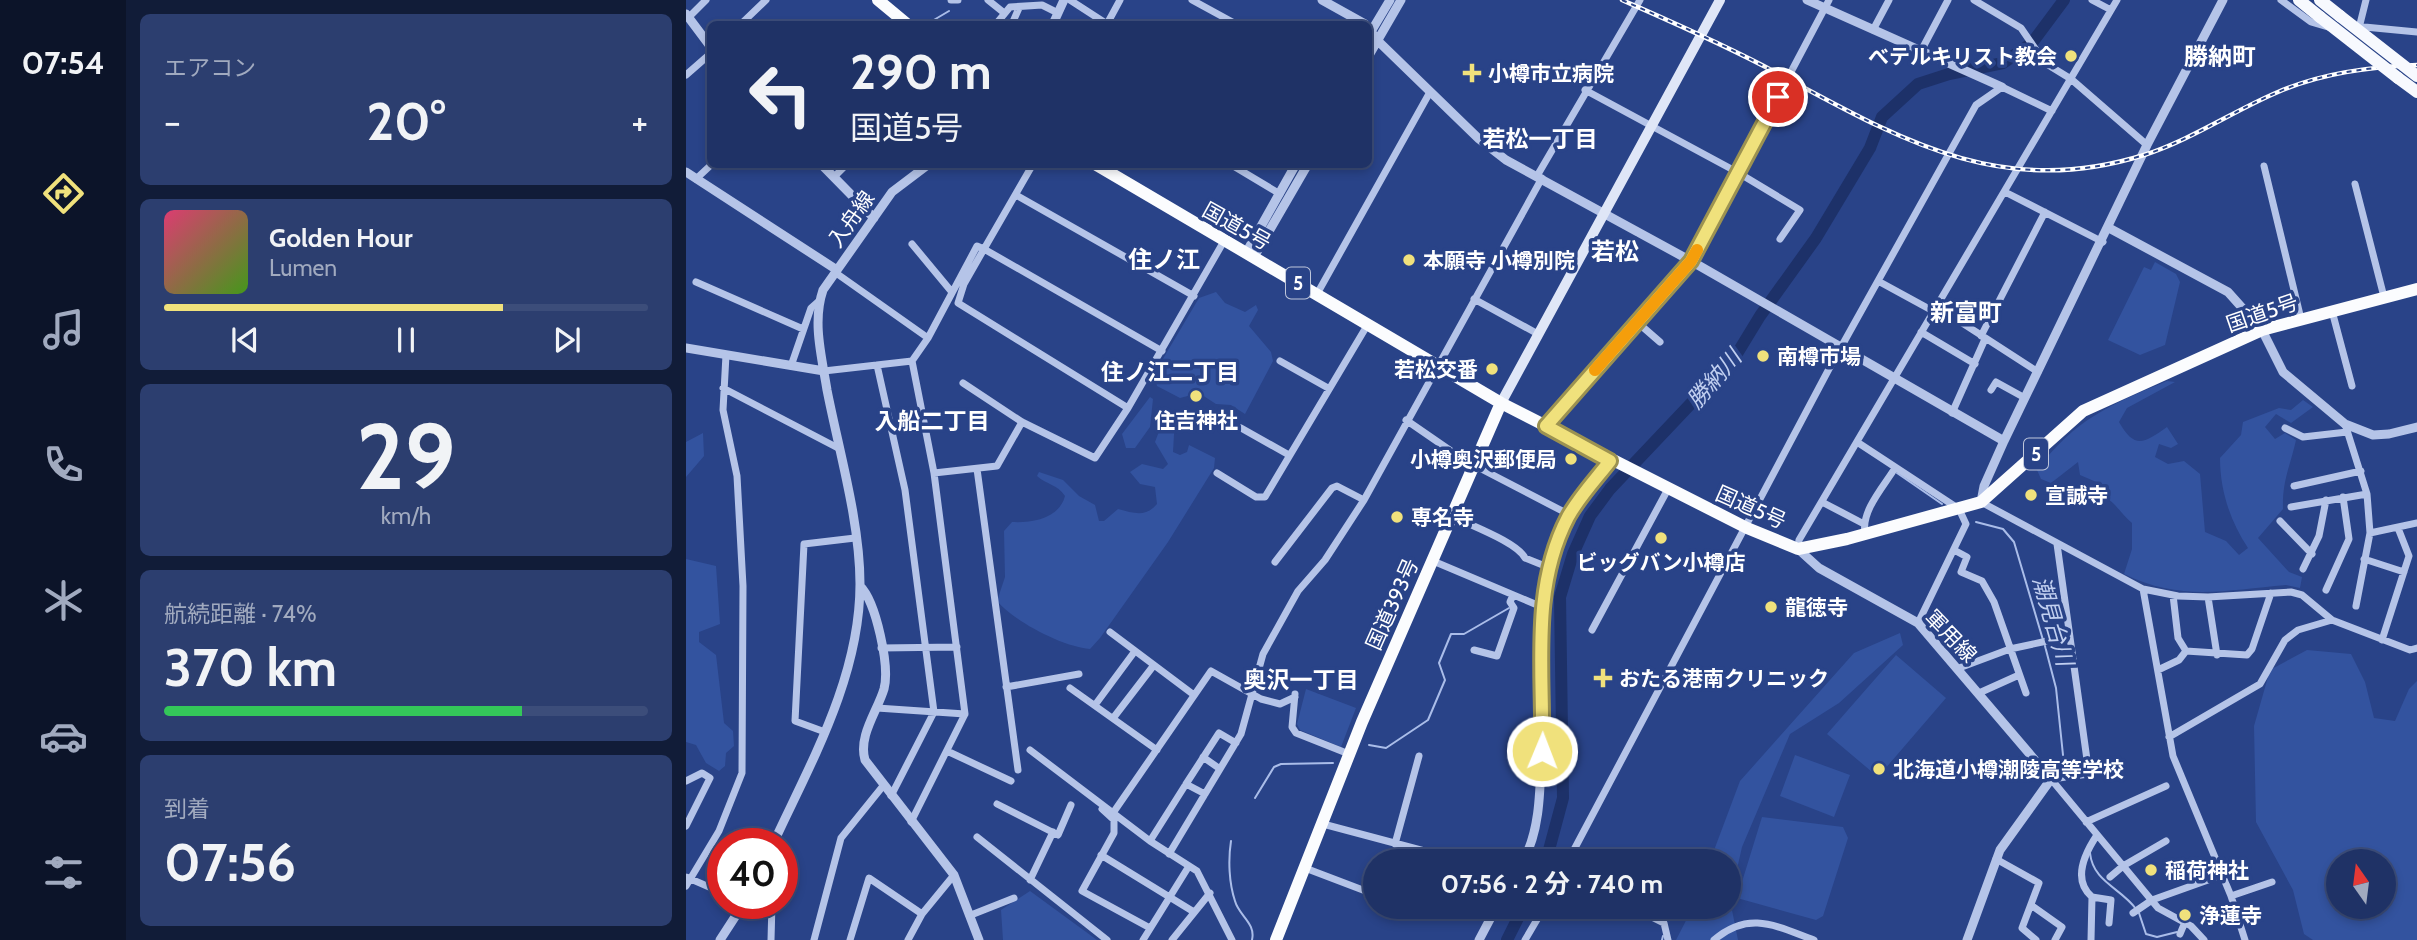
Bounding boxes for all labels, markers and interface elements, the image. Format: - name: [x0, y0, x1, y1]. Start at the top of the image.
- text: 290 m: [850, 42, 992, 101]
- district label: 勝納町: [2184, 42, 2256, 71]
- text: 07:54: [21, 43, 105, 82]
- place label: べテルキリスト教会: [1868, 44, 2057, 69]
- marker: べテルキリスト教会: [2063, 48, 2079, 64]
- icon: left: [735, 49, 826, 140]
- text: エアコン: [164, 54, 256, 82]
- place label: 小樽市立病院: [1488, 61, 1614, 86]
- marker: 小樽市立病院: [1462, 63, 1482, 83]
- pin: [1748, 67, 1808, 127]
- icon: arrive: [1759, 78, 1797, 116]
- text: 20°: [366, 90, 446, 153]
- text: −: [164, 98, 181, 145]
- text: +: [631, 98, 648, 145]
- text: 国道5号: [850, 108, 963, 147]
- district label: 若松一丁目: [1483, 125, 1598, 153]
- icon: directions: [39, 169, 88, 218]
- street label: 入舟線: [823, 186, 879, 252]
- street label: 国道5号: [1198, 197, 1276, 255]
- text: Golden Hour: [269, 222, 412, 254]
- district label: 若松: [1591, 237, 1639, 266]
- district label: 住ノ江: [1128, 245, 1200, 274]
- place label: 本願寺 小樽別院: [1423, 248, 1575, 273]
- marker: 本願寺 小樽別院: [1401, 252, 1417, 268]
- text: Lumen: [269, 254, 337, 282]
- road number: 5: [1286, 268, 1310, 298]
- street label: 国道5号: [2223, 289, 2301, 337]
- district label: 新富町: [1930, 298, 2002, 327]
- icon: music: [39, 305, 88, 354]
- icon: previous: [226, 321, 264, 359]
- icon: pause: [387, 321, 425, 359]
- icon: next: [548, 321, 586, 359]
- water label: 勝納川: [1681, 342, 1749, 414]
- place label: 南樽市場: [1777, 344, 1861, 369]
- marker: 南樽市場: [1755, 348, 1771, 364]
- place label: 若松交番: [1394, 357, 1478, 382]
- district label: 住ノ江二丁目: [1101, 358, 1239, 386]
- marker: 若松交番: [1484, 361, 1500, 377]
- marker: 住吉神社: [1188, 388, 1204, 404]
- text: 29: [356, 401, 456, 512]
- district label: 入船二丁目: [875, 407, 990, 435]
- place label: 住吉神社: [1154, 408, 1238, 433]
- road number: 5: [2024, 438, 2048, 470]
- icon: phone: [39, 440, 88, 489]
- place label: 小樽奥沢郵便局: [1410, 447, 1557, 472]
- marker: 小樽奥沢郵便局: [1563, 451, 1579, 467]
- street label: 国道5号: [1712, 480, 1790, 534]
- place label: 宣誠寺: [2045, 483, 2108, 508]
- marker: 宣誠寺: [2023, 487, 2039, 503]
- text: km/h: [381, 502, 431, 530]
- place label: 専名寺: [1411, 505, 1474, 530]
- marker: 専名寺: [1389, 509, 1405, 525]
- marker: ビッグバン小樽店: [1653, 530, 1669, 546]
- place label: ビッグバン小樽店: [1576, 550, 1746, 575]
- street label: 国道393号: [1361, 554, 1423, 654]
- water label: 潮見台川: [2027, 573, 2080, 672]
- icon: climate: [39, 576, 88, 625]
- place label: 龍徳寺: [1785, 595, 1848, 620]
- marker: 龍徳寺: [1763, 599, 1779, 615]
- text: 航続距離 · 74%: [164, 600, 317, 628]
- street label: 軍用線: [1920, 605, 1982, 667]
- text: 370 km: [164, 636, 337, 699]
- district label: 奥沢一丁目: [1244, 666, 1359, 694]
- place label: おたる港南クリニック: [1619, 666, 1829, 691]
- marker: おたる港南クリニック: [1593, 668, 1613, 688]
- icon: car: [39, 712, 88, 761]
- position arrow: [1505, 714, 1579, 788]
- place label: 北海道小樽潮陵高等学校: [1893, 757, 2124, 782]
- marker: 北海道小樽潮陵高等学校: [1871, 761, 1887, 777]
- text: 到着: [164, 795, 210, 823]
- speed limit sign: 40: [707, 828, 798, 919]
- text: 07:56: [164, 831, 296, 894]
- icon: filters: [39, 848, 88, 897]
- north arrow: [2326, 849, 2396, 919]
- map controls: [2326, 849, 2396, 919]
- place label: 稲荷神社: [2165, 858, 2249, 883]
- marker: 稲荷神社: [2143, 862, 2159, 878]
- text: 07:56 · 2 分 · 740 m: [1441, 868, 1663, 900]
- place label: 浄蓮寺: [2199, 903, 2262, 928]
- marker: 浄蓮寺: [2177, 907, 2193, 923]

